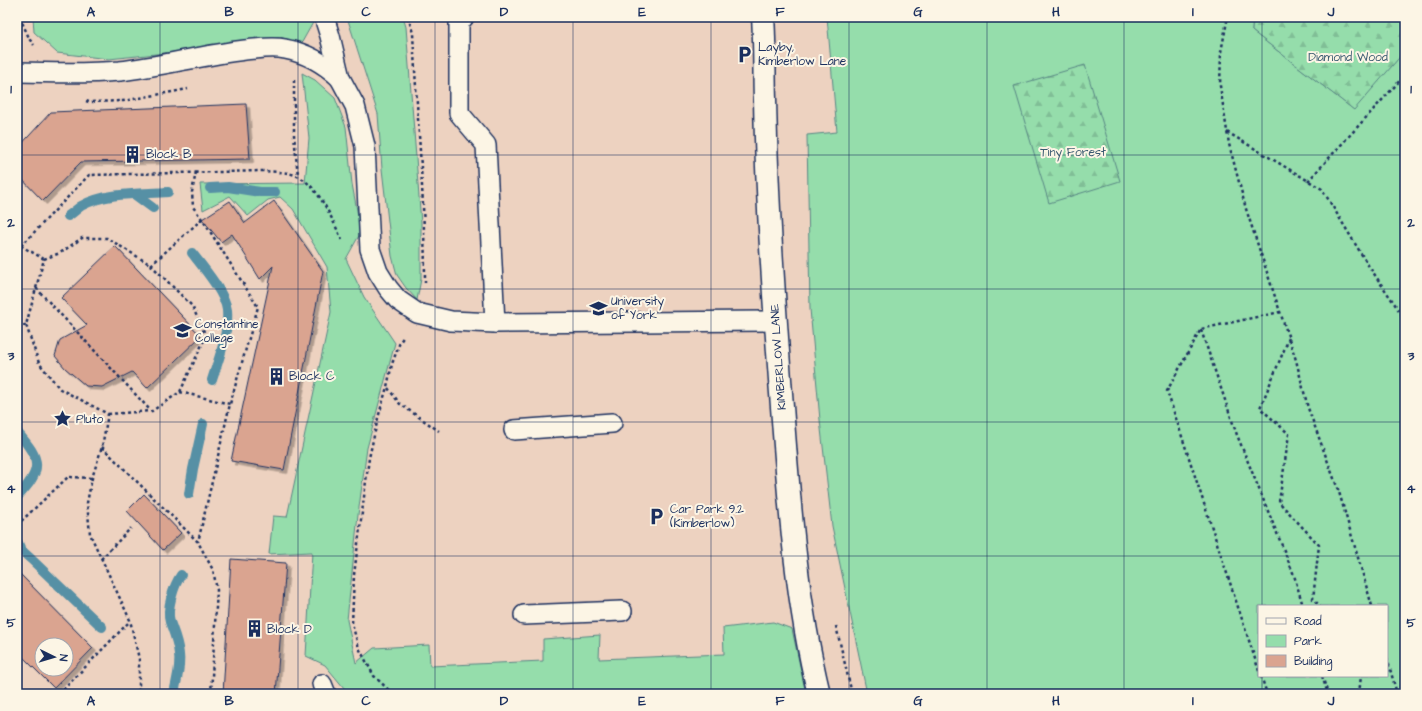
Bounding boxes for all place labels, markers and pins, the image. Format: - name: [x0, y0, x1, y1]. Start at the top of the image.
- place label: Layby, Kimberlow Lane: [758, 39, 847, 70]
- parking icon: Layby, Kimberlow Lane: [735, 44, 755, 64]
- building icon: Block B: [123, 144, 143, 164]
- place label: Block B: [146, 146, 192, 163]
- place label: University of York: [611, 293, 665, 324]
- school or university icon: University of York: [588, 298, 608, 318]
- place label: Constantine College: [195, 316, 259, 348]
- school or university icon: Constantine College: [172, 321, 192, 341]
- building icon: Block C: [266, 366, 286, 386]
- place label: Block C: [289, 368, 335, 385]
- place icon: Pluto: [53, 409, 73, 429]
- place label: Pluto: [76, 411, 103, 428]
- place label: Car Park 9.2 (Kimberlow): [670, 501, 744, 532]
- parking icon: Car Park 9.2 (Kimberlow): [647, 506, 667, 526]
- building icon: Block D: [244, 619, 264, 639]
- place label: Block D: [267, 621, 312, 638]

